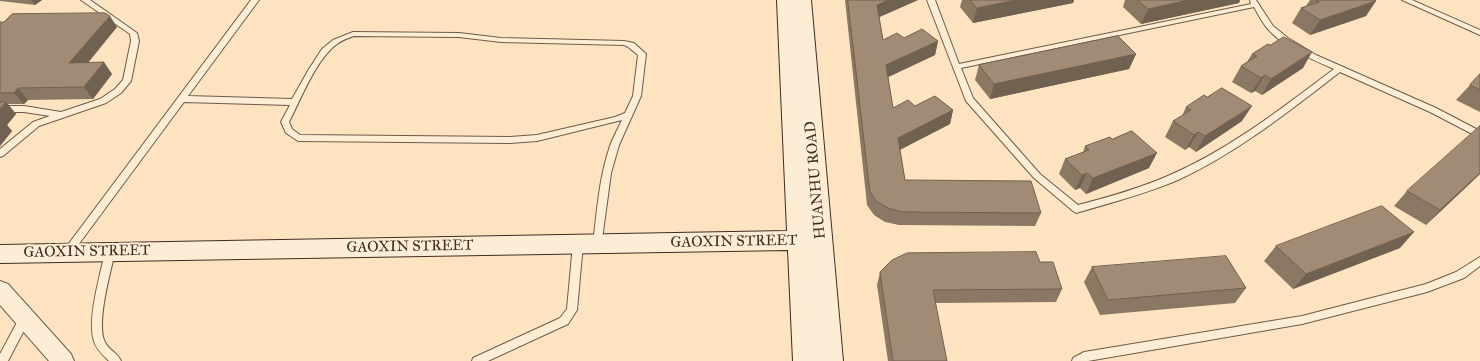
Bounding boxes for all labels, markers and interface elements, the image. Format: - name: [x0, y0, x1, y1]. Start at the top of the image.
- street label: HUANHU ROAD: [802, 120, 830, 240]
- street label: GAOXIN STREET: [670, 232, 798, 252]
- street label: GAOXIN STREET: [346, 237, 474, 257]
- street label: GAOXIN STREET: [23, 242, 151, 262]

